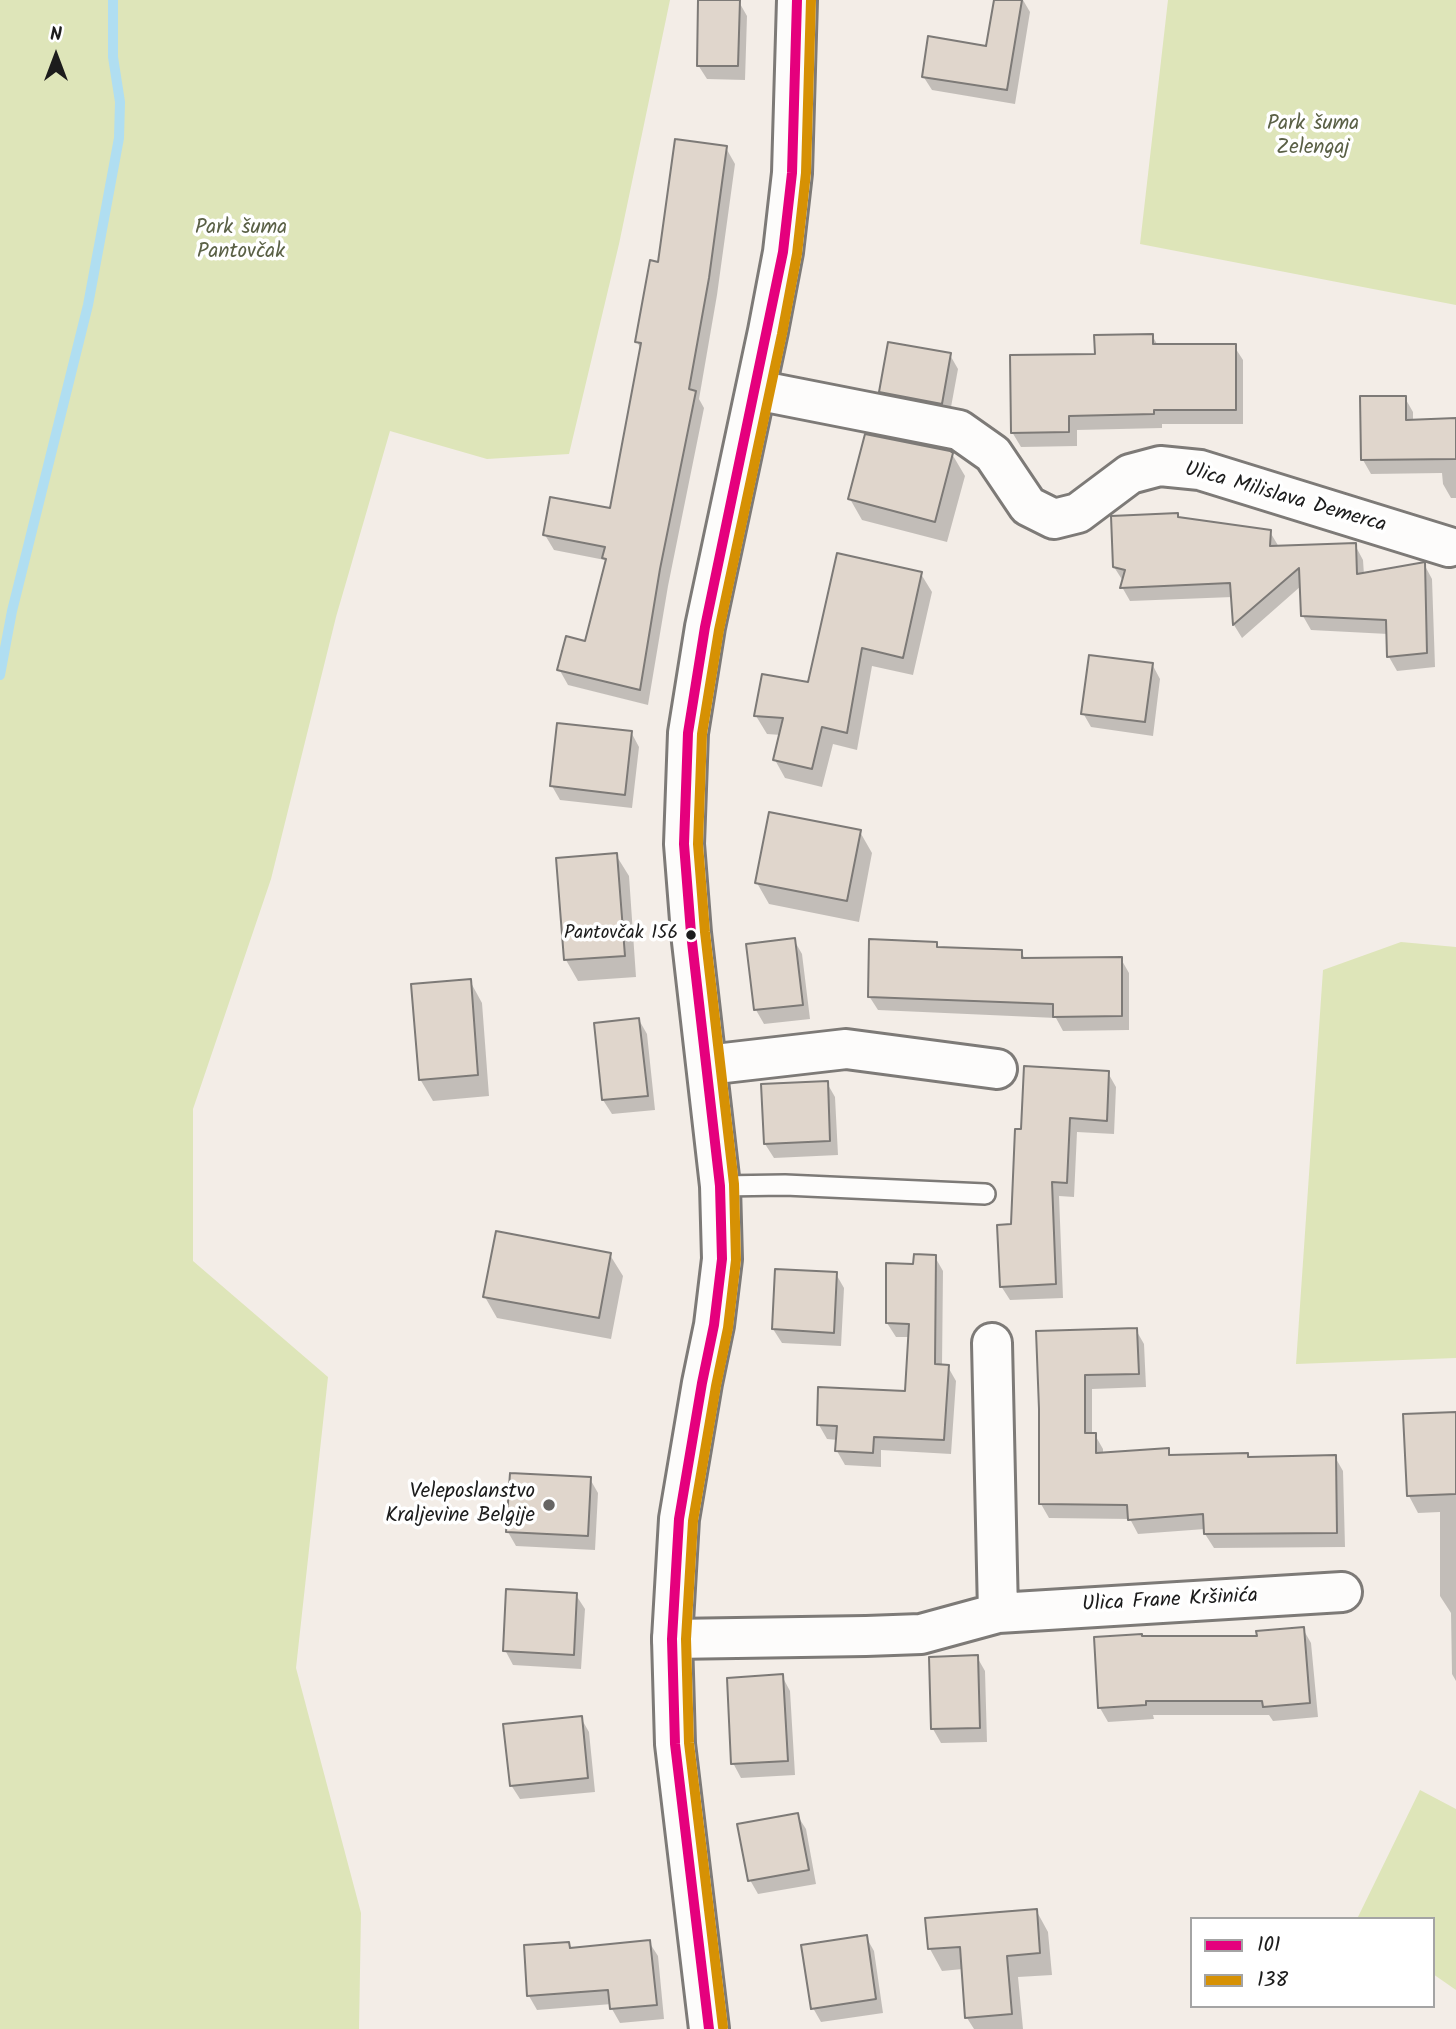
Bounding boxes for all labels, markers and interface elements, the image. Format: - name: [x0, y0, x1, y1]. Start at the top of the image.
- text: N: [50, 20, 62, 50]
- north arrow: [21, 21, 91, 91]
- park label: Park šuma Zelengaj: [1267, 112, 1359, 162]
- park label: Park šuma Pantovčak: [195, 216, 287, 266]
- street label: Ulica Milislava Demerca: [1181, 458, 1389, 540]
- place label: Pantovčak 156: [564, 924, 678, 946]
- marker: Pantovčak 156: [684, 928, 698, 942]
- place label: Veleposlanstvo Kraljevine Belgije: [385, 1480, 535, 1530]
- marker: Veleposlanstvo Kraljevine Belgije: [541, 1497, 557, 1513]
- street label: Ulica Frane Kršinića: [1082, 1585, 1258, 1619]
- legend: [1190, 1917, 1435, 2008]
- text: 101: [1257, 1929, 1281, 1962]
- text: 138: [1257, 1964, 1288, 1997]

